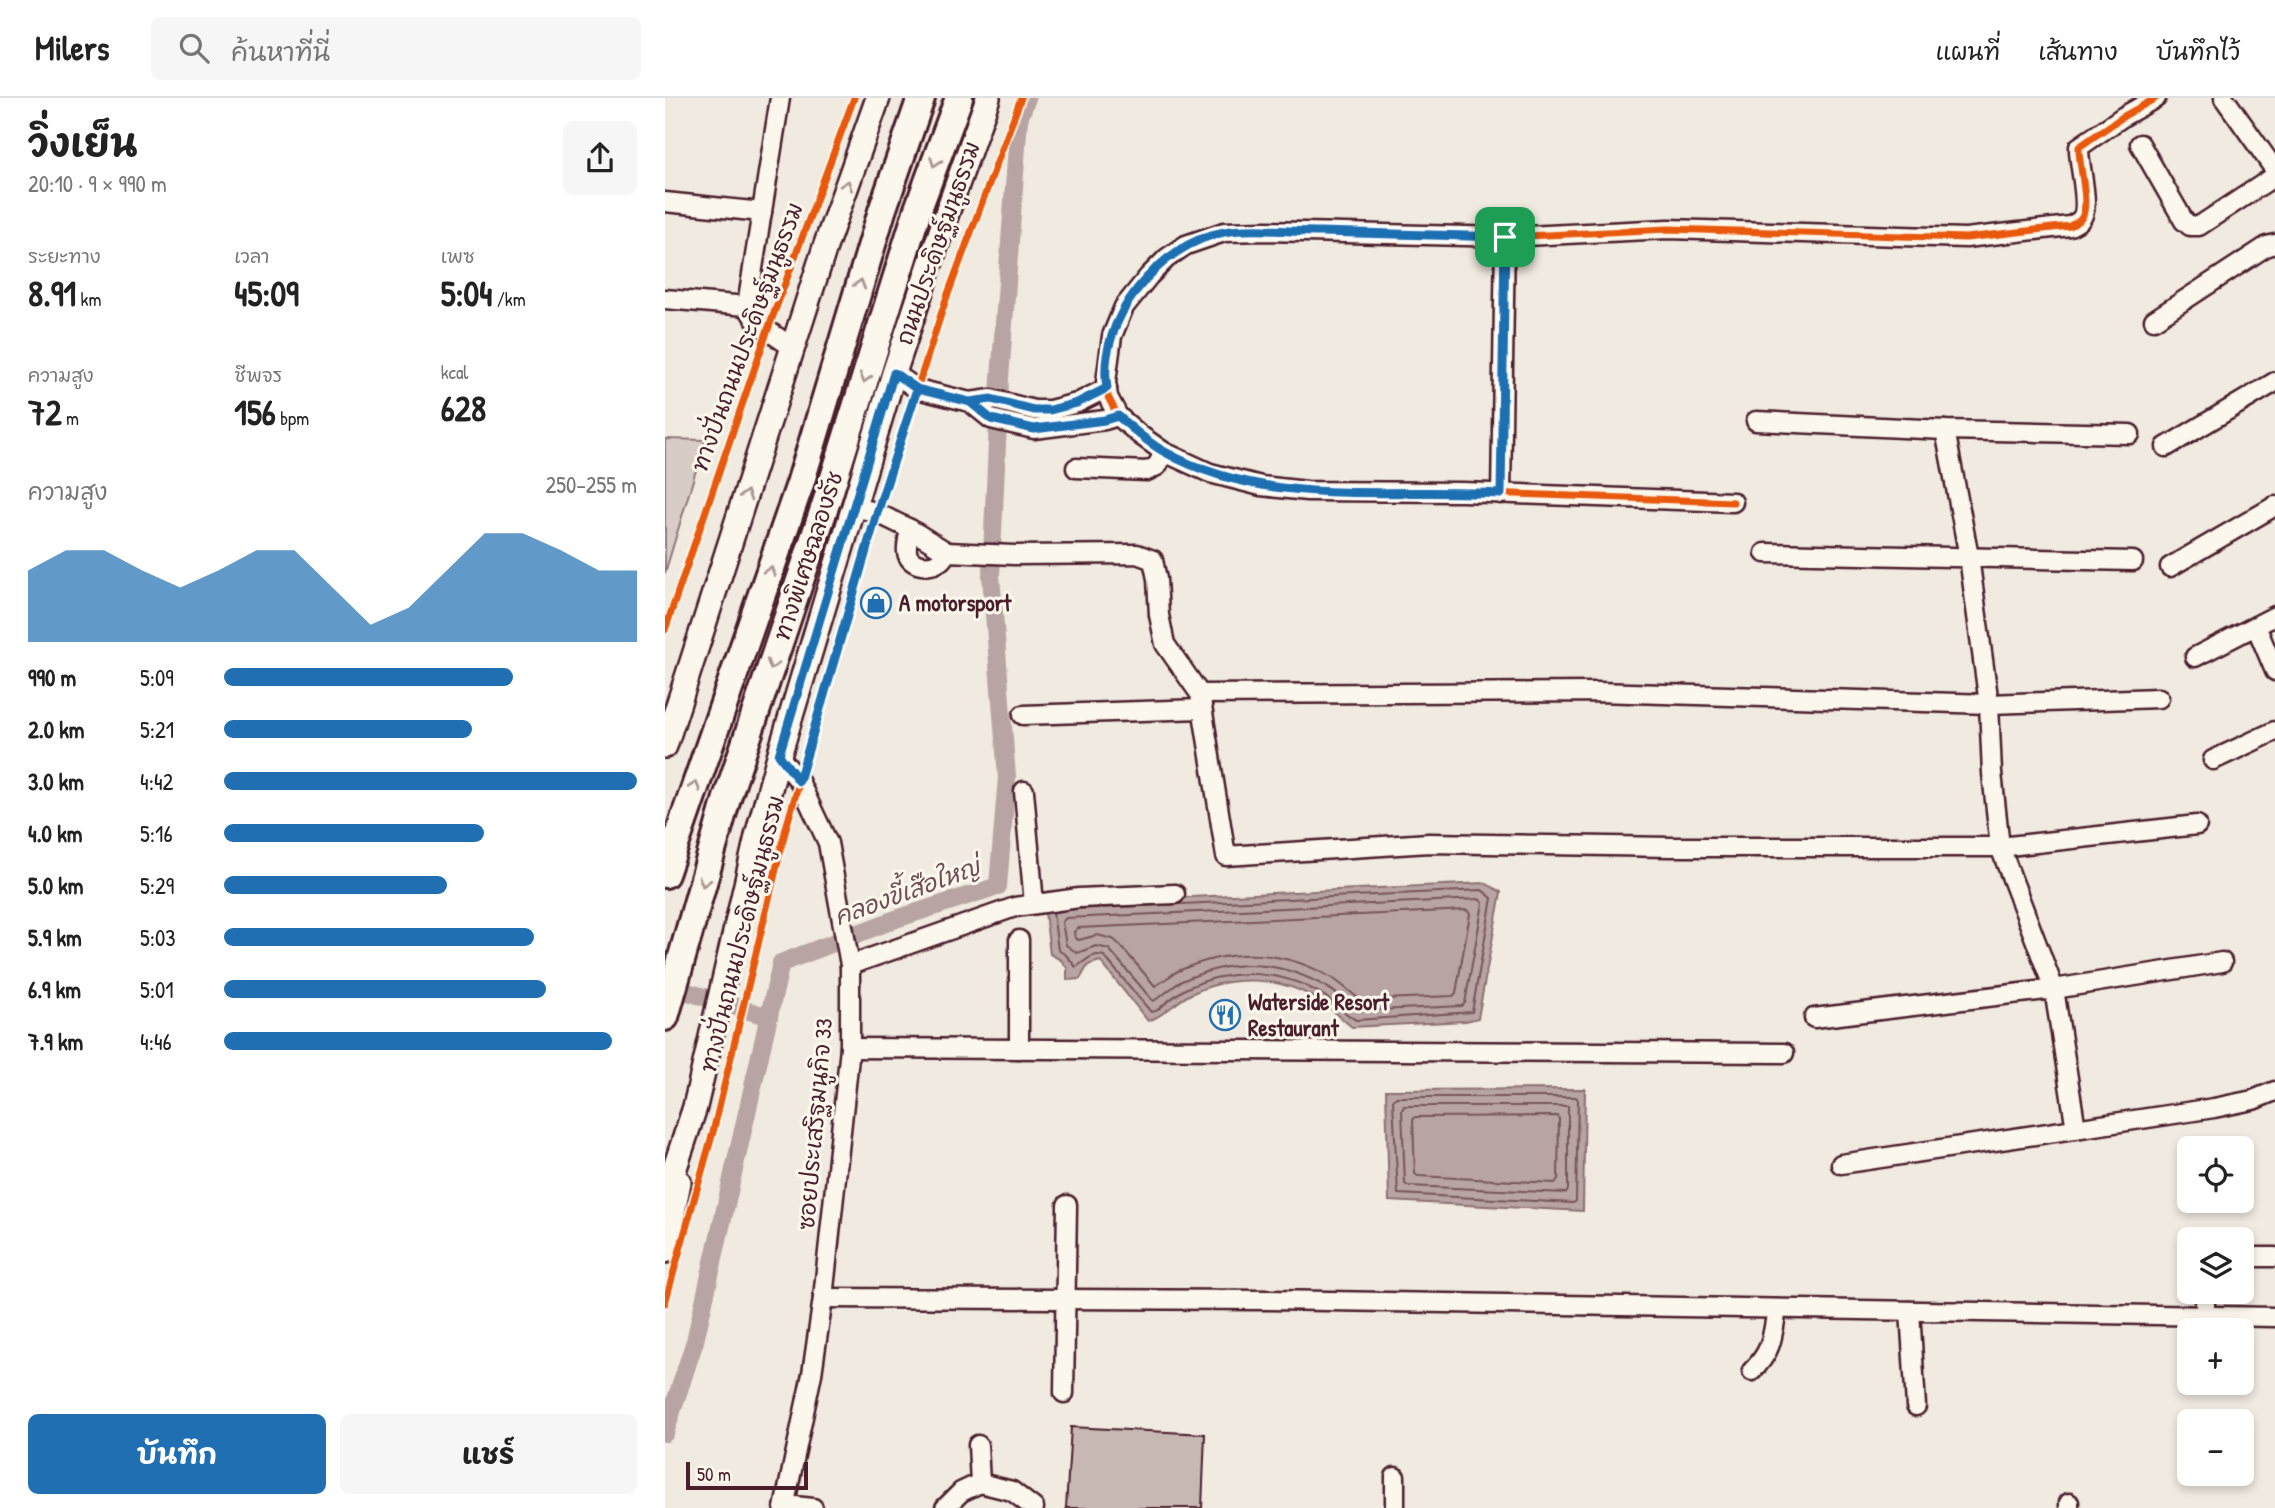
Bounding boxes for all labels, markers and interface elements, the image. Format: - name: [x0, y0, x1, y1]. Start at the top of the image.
- search box: [151, 17, 641, 80]
- text: Milers: [35, 26, 109, 70]
- icon: search: [175, 29, 213, 67]
- text: ค้นหาที่นี่: [231, 34, 330, 69]
- text: แผนที่: [1935, 35, 2000, 67]
- text: เส้นทาง: [2038, 35, 2118, 67]
- text: บันทึกไว้: [2156, 35, 2240, 67]
- text: วิ่งเย็น: [28, 116, 137, 168]
- button: share: [563, 121, 637, 195]
- street label: ถนนประดิษฐ์มนูธรรม: [888, 137, 990, 350]
- one-way arrow: [929, 156, 943, 168]
- text: 20:10 · 9 × 990 m: [28, 168, 167, 199]
- one-way arrow: [839, 180, 853, 192]
- street label: ทางปั่นถนนประดิษฐ์มนูธรรม: [679, 196, 813, 477]
- pin: [1475, 207, 1535, 267]
- icon: arrive: [1486, 218, 1524, 256]
- text: ระยะทาง: [28, 243, 101, 269]
- text: เวลา: [234, 243, 269, 269]
- text: เพซ: [441, 243, 475, 269]
- text: 8.91: [28, 270, 76, 317]
- text: 45:09: [234, 270, 299, 317]
- text: 5:04: [441, 270, 492, 317]
- one-way arrow: [851, 278, 866, 290]
- text: km: [76, 286, 101, 312]
- text: /km: [492, 286, 526, 312]
- text: kcal: [441, 359, 468, 385]
- text: ความสูง: [28, 362, 94, 388]
- text: ชีพจร: [234, 362, 282, 388]
- one-way arrow: [859, 372, 873, 384]
- text: 628: [441, 385, 486, 432]
- text: 72: [28, 389, 62, 436]
- text: 156: [234, 389, 276, 436]
- text: m: [62, 405, 79, 431]
- text: bpm: [276, 405, 309, 431]
- street label: ทางพิเศษฉลองรัช: [766, 467, 850, 645]
- text: 250–255 m: [545, 469, 637, 500]
- text: ความสูง: [28, 476, 107, 507]
- one-way arrow: [738, 489, 752, 501]
- one-way arrow: [762, 566, 776, 578]
- shop icon: A motorsport: [859, 586, 893, 620]
- place label: A motorsport: [899, 587, 1012, 619]
- one-way arrow: [766, 658, 780, 670]
- text: 990 m: [28, 662, 76, 693]
- text: 5:09: [140, 662, 174, 693]
- text: 2.0 km: [28, 714, 84, 745]
- text: 5:21: [140, 714, 174, 745]
- text: 3.0 km: [28, 766, 84, 797]
- text: 4:42: [140, 766, 173, 797]
- one-way arrow: [687, 781, 701, 793]
- street label: ทางปั่นถนนประดิษฐ์มนูธรรม: [687, 791, 794, 1076]
- text: 4.0 km: [28, 818, 82, 849]
- text: 5:16: [140, 818, 173, 849]
- water label: คลองขี้เสือใหญ่: [828, 844, 988, 932]
- text: 5.0 km: [28, 870, 83, 901]
- text: 5:29: [140, 870, 174, 901]
- one-way arrow: [697, 875, 712, 887]
- text: 5.9 km: [28, 922, 82, 953]
- text: 5:03: [140, 922, 176, 953]
- text: 6.9 km: [28, 974, 81, 1005]
- text: 5:01: [140, 974, 174, 1005]
- place label: Waterside Resort Restaurant: [1248, 986, 1390, 1043]
- restaurant icon: Waterside Resort Restaurant: [1208, 998, 1242, 1032]
- street label: ซอยประเสริฐมนูกิจ 33: [790, 1017, 842, 1231]
- text: 7.9 km: [28, 1026, 83, 1057]
- text: 4:46: [140, 1026, 172, 1057]
- map controls: [2177, 1136, 2254, 1486]
- button: locate: [2177, 1136, 2254, 1213]
- button: layers: [2177, 1227, 2254, 1304]
- button: +: [2177, 1318, 2254, 1395]
- button: −: [2177, 1409, 2254, 1486]
- button: บันทึก: [28, 1414, 326, 1494]
- button: แชร์: [340, 1414, 637, 1494]
- scale bar: [686, 1459, 809, 1491]
- text: 50 m: [697, 1461, 731, 1487]

